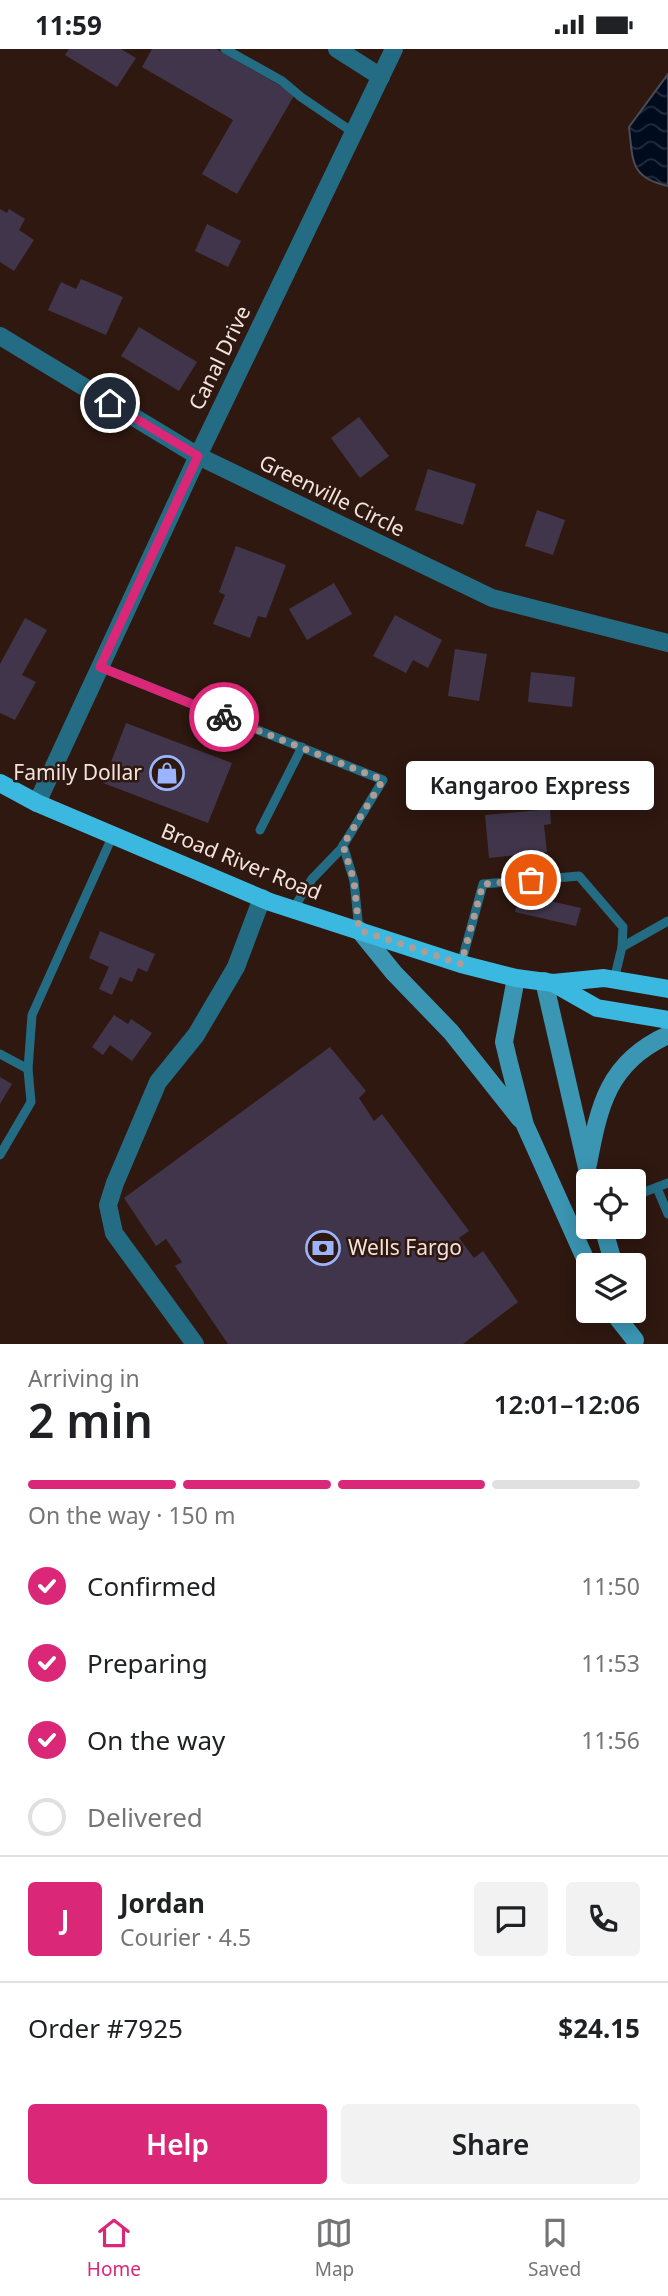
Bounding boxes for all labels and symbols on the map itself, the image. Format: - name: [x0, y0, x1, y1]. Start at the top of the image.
- street label: Canal Drive: [182, 301, 256, 414]
- pin: [80, 373, 140, 433]
- street label: Greenville Circle: [255, 448, 410, 542]
- courier: [189, 682, 259, 752]
- shop icon: Family Dollar: [148, 754, 186, 792]
- place label: Family Dollar: [13, 758, 142, 786]
- callout: Kangaroo Express: [407, 761, 655, 810]
- street label: Broad River Road: [157, 816, 326, 906]
- pin: [501, 850, 561, 910]
- bank icon: Wells Fargo: [304, 1229, 342, 1267]
- place label: Wells Fargo: [348, 1233, 462, 1261]

